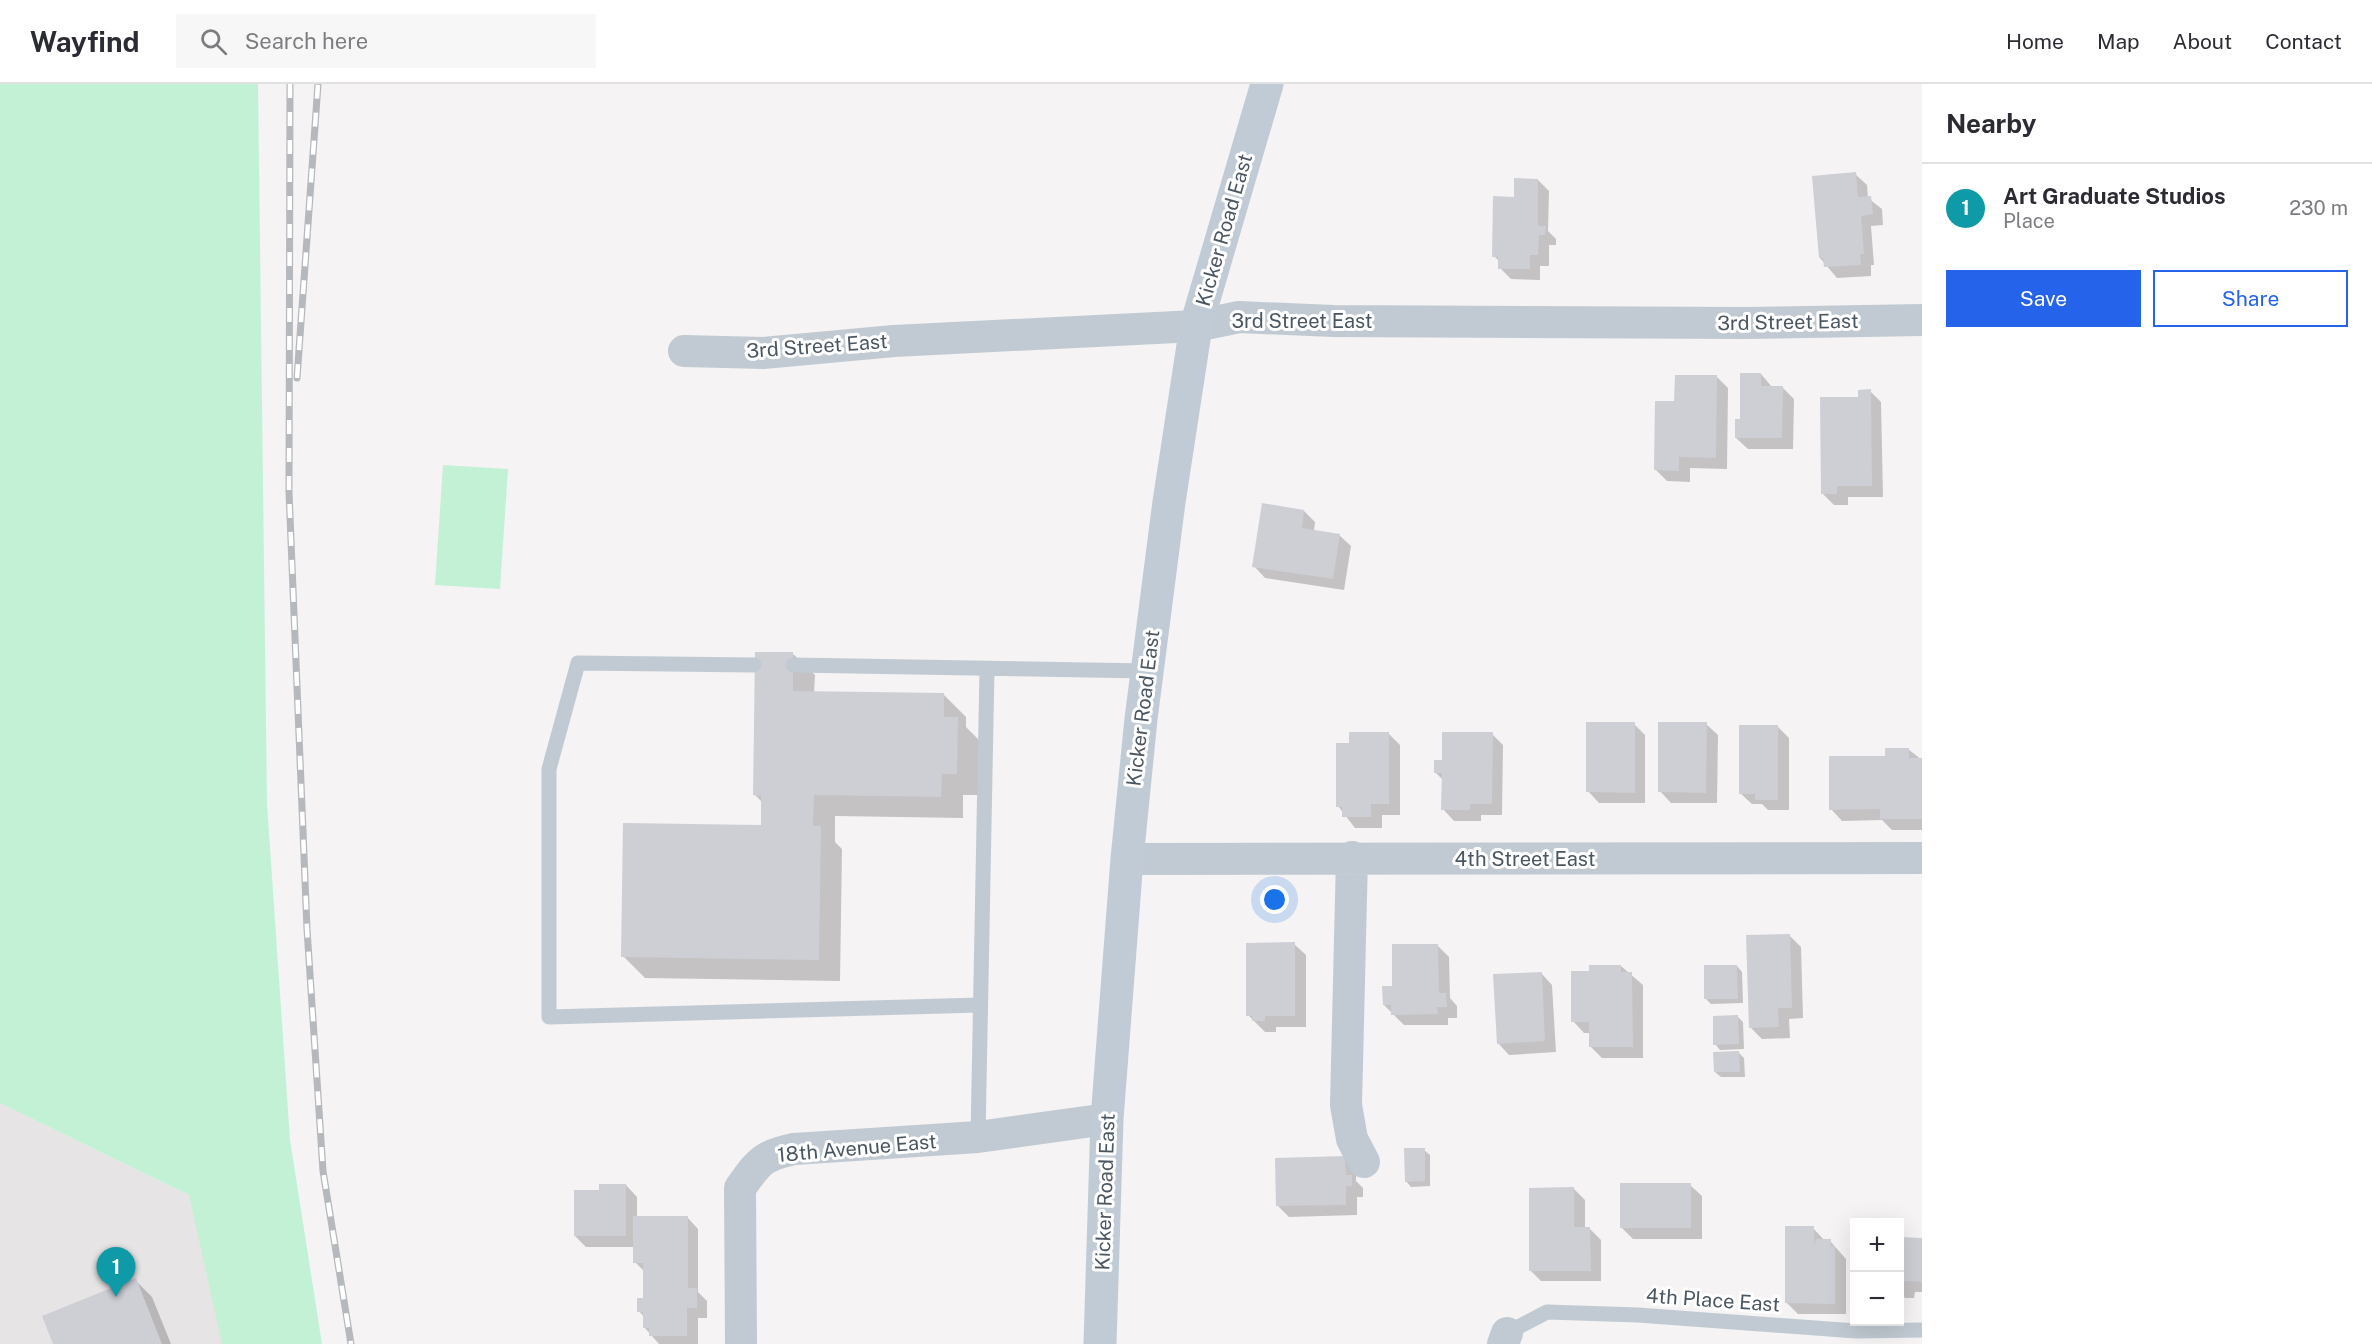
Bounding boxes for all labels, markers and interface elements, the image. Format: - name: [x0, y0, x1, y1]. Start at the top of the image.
- search box: [176, 14, 596, 68]
- text: Wayfind: [30, 25, 140, 58]
- icon: search: [197, 25, 230, 58]
- text: Search here: [245, 28, 368, 54]
- text: Home: [2006, 29, 2064, 54]
- text: Map: [2097, 29, 2140, 54]
- text: About: [2173, 29, 2232, 54]
- text: Contact: [2265, 29, 2342, 54]
- text: Nearby: [1946, 108, 2036, 139]
- street label: Kicker Road East: [1191, 151, 1257, 309]
- text: Art Graduate Studios: [2003, 183, 2226, 209]
- text: 1: [1961, 196, 1970, 220]
- text: 230 m: [2289, 196, 2348, 220]
- text: Place: [2003, 209, 2055, 233]
- button: Save: [1946, 270, 2141, 327]
- button: Share: [2153, 270, 2348, 327]
- street label: 3rd Street East: [1231, 309, 1373, 333]
- street label: 3rd Street East: [1717, 309, 1859, 335]
- street label: 3rd Street East: [746, 329, 888, 363]
- street label: Kicker Road East: [1122, 628, 1164, 788]
- street label: 4th Street East: [1455, 847, 1595, 871]
- your location: [1260, 885, 1289, 914]
- street label: Kicker Road East: [1090, 1113, 1120, 1271]
- street label: 18th Avenue East: [776, 1129, 938, 1167]
- map controls: [1850, 1218, 1904, 1326]
- button: +: [1850, 1218, 1904, 1272]
- pin: 1: [96, 1248, 136, 1297]
- button: −: [1850, 1272, 1904, 1326]
- street label: 4th Place East: [1645, 1283, 1781, 1317]

